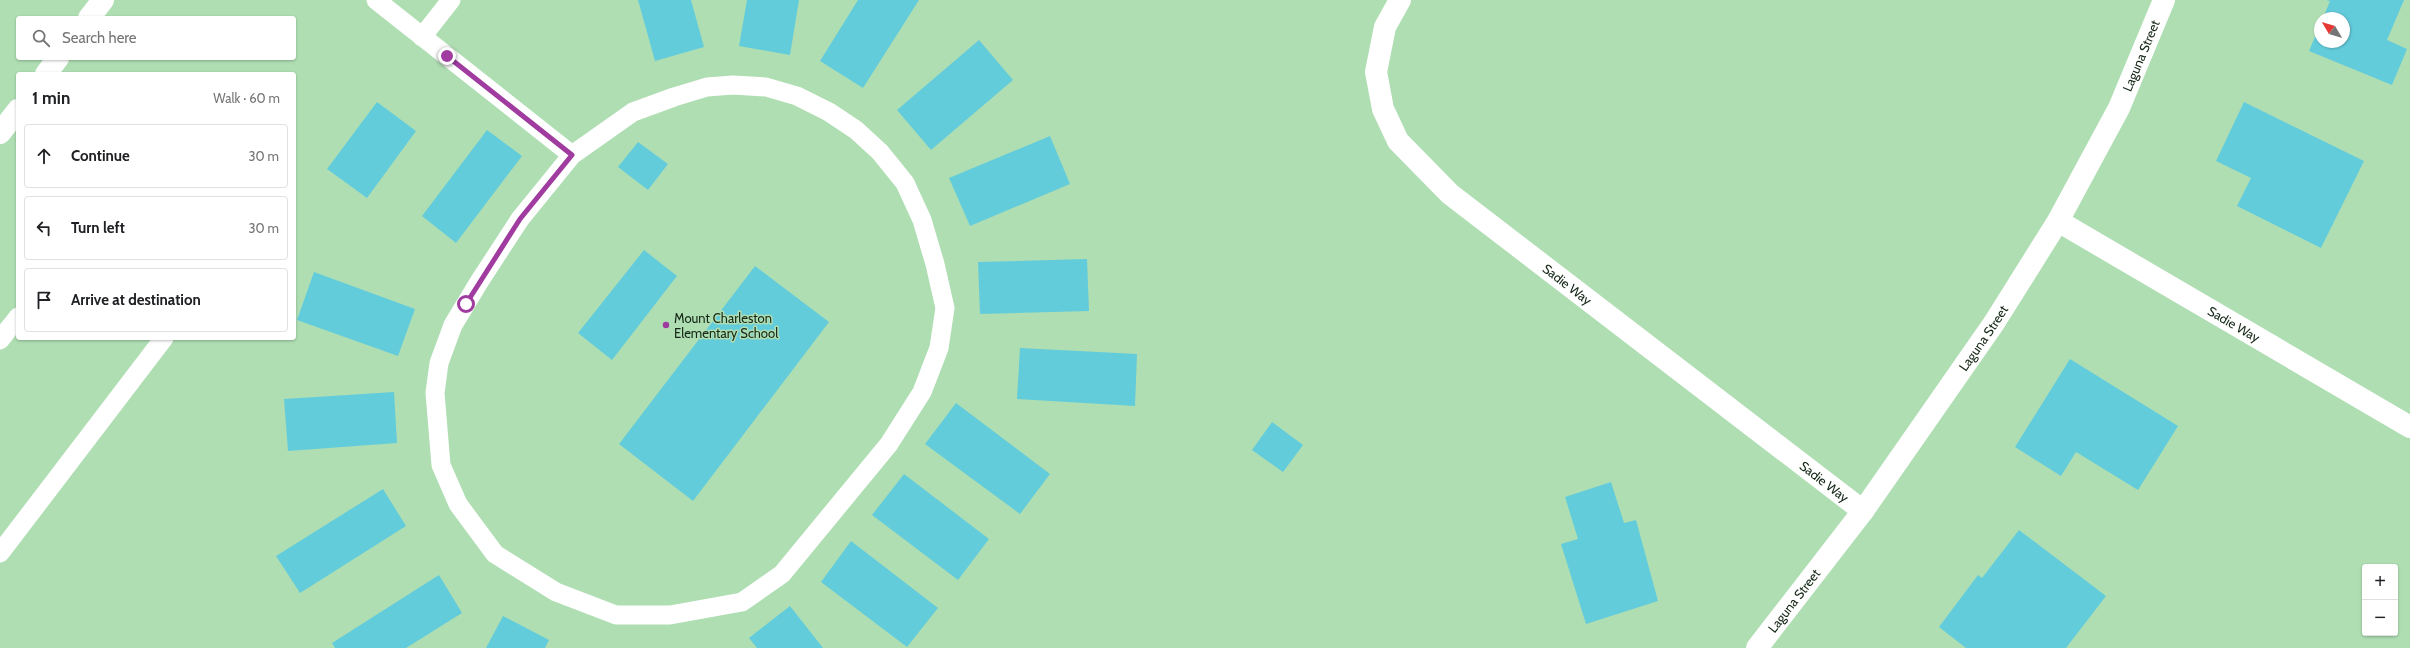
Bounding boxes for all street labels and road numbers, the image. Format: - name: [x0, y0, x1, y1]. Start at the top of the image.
- street label: Laguna Street: [2119, 17, 2163, 94]
- street label: Sadie Way: [1540, 260, 1596, 308]
- street label: Laguna Street: [1955, 302, 2012, 374]
- street label: Sadie Way: [2205, 303, 2263, 346]
- street label: Sadie Way: [1797, 457, 1853, 506]
- street label: Laguna Street: [1764, 565, 1824, 635]

